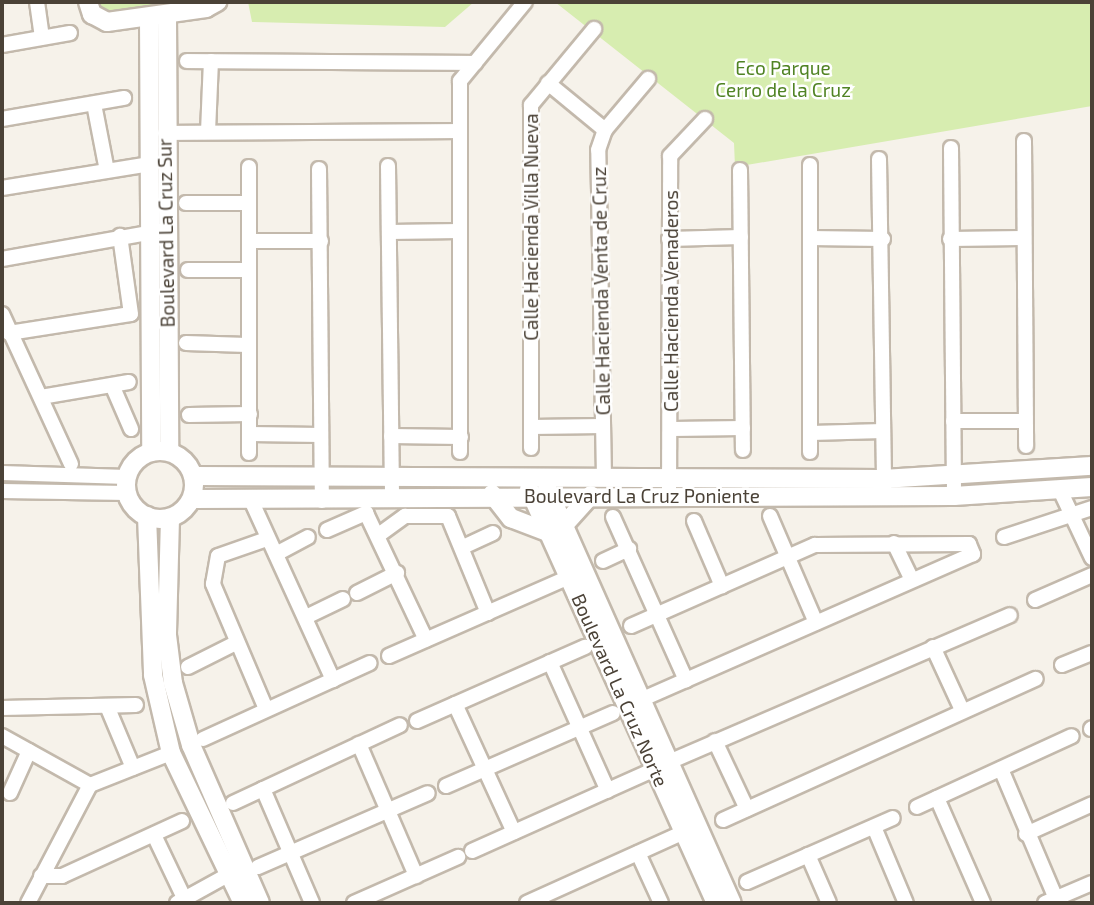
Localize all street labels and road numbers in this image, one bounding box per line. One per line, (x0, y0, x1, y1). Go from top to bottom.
street label: Calle Hacienda Villa Nueva (520, 113, 542, 341)
street label: Boulevard La Cruz Sur (153, 138, 179, 328)
street label: Calle Hacienda Venta de Cruz (587, 166, 615, 416)
street label: Calle Hacienda Venaderos (660, 190, 682, 412)
street label: Boulevard La Cruz Poniente (524, 485, 760, 507)
street label: Boulevard La Cruz Norte (567, 590, 673, 790)

